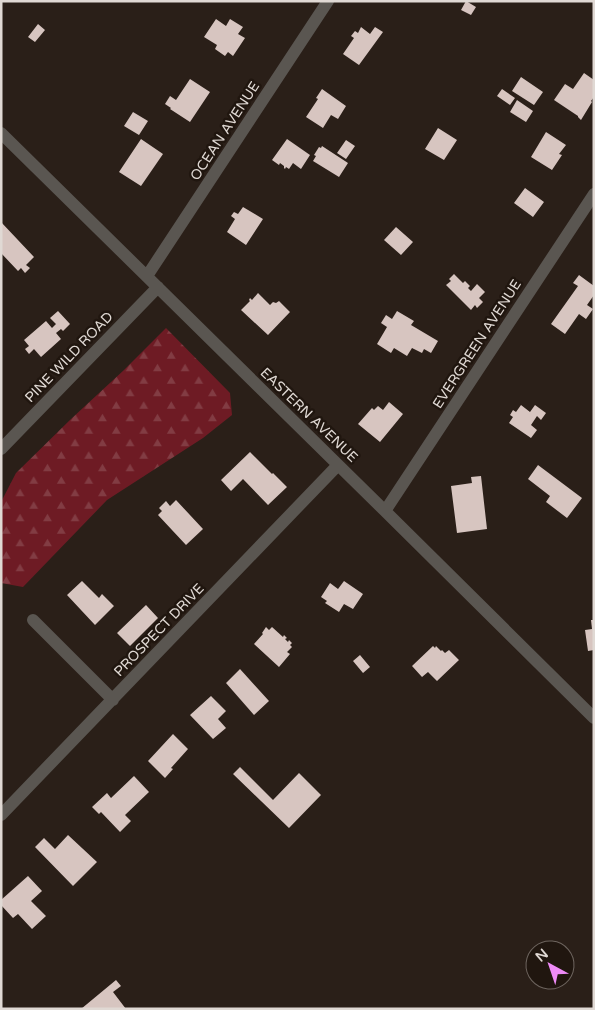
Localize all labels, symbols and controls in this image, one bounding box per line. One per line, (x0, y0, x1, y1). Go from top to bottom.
street label: OCEAN AVENUE (187, 78, 263, 184)
street label: EVERGREEN AVENUE (429, 276, 525, 412)
street label: PINE WILD ROAD (21, 308, 117, 406)
street label: EASTERN AVENUE (257, 364, 361, 466)
street label: PROSPECT DRIVE (110, 580, 208, 680)
north arrow (525, 940, 575, 990)
text: N (532, 945, 552, 966)

